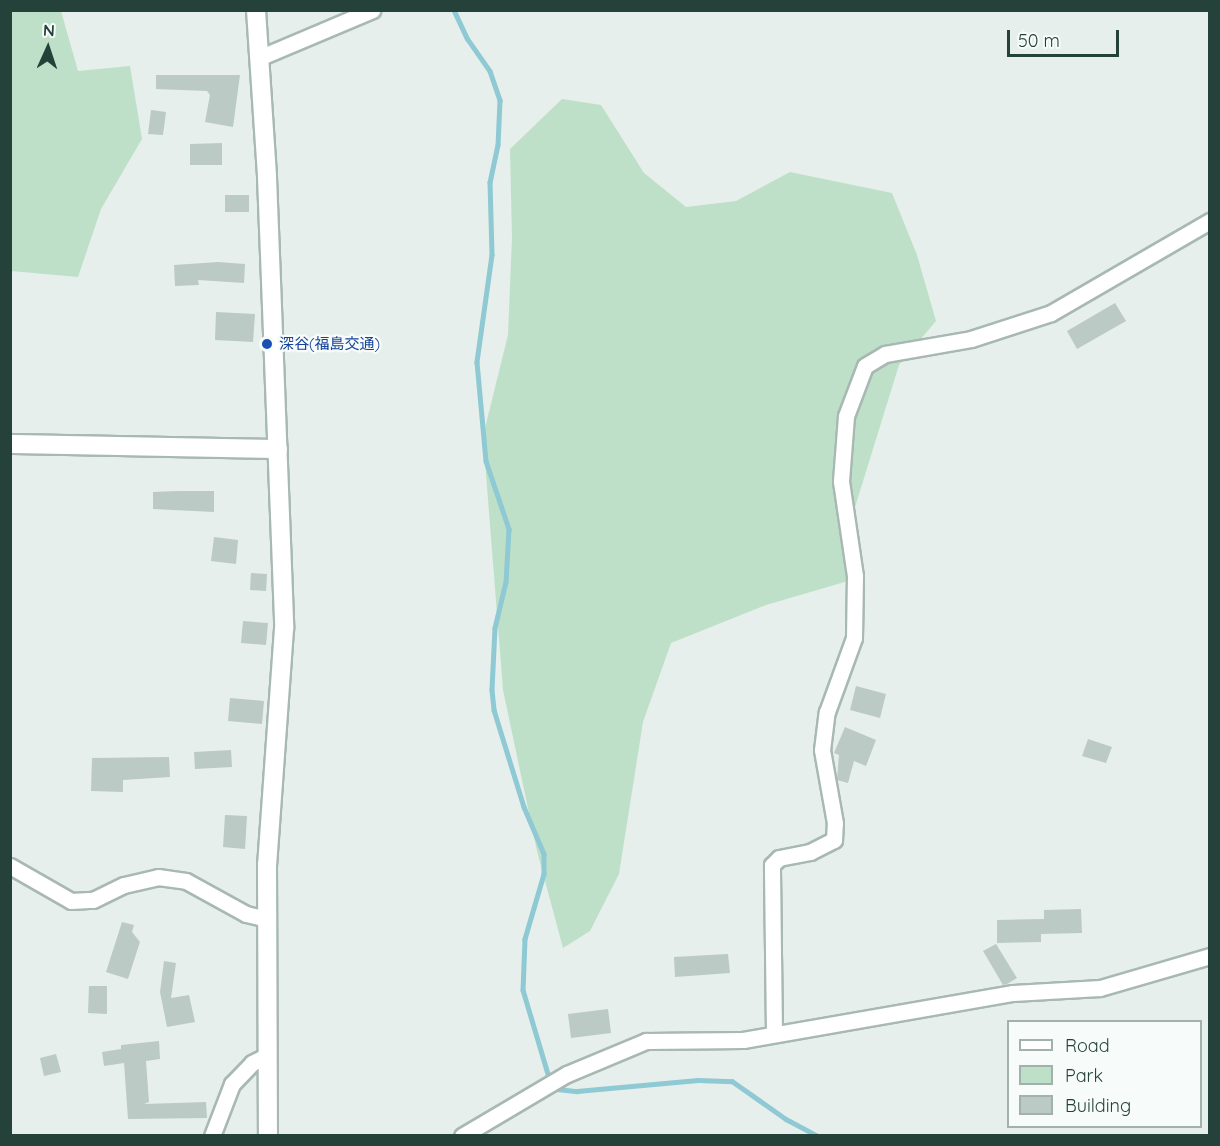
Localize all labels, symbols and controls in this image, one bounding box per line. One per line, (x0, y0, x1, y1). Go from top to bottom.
north arrow (18, 18, 78, 78)
scale bar (1010, 18, 1122, 56)
text: N (43, 20, 55, 40)
text: 50 m (1018, 29, 1060, 52)
place label: 深谷(福島交通) (279, 335, 380, 353)
marker: 深谷(福島交通) (260, 337, 274, 351)
legend (1007, 1020, 1202, 1128)
text: Road (1065, 1034, 1110, 1057)
text: Park (1065, 1064, 1103, 1087)
text: Building (1065, 1094, 1131, 1117)

